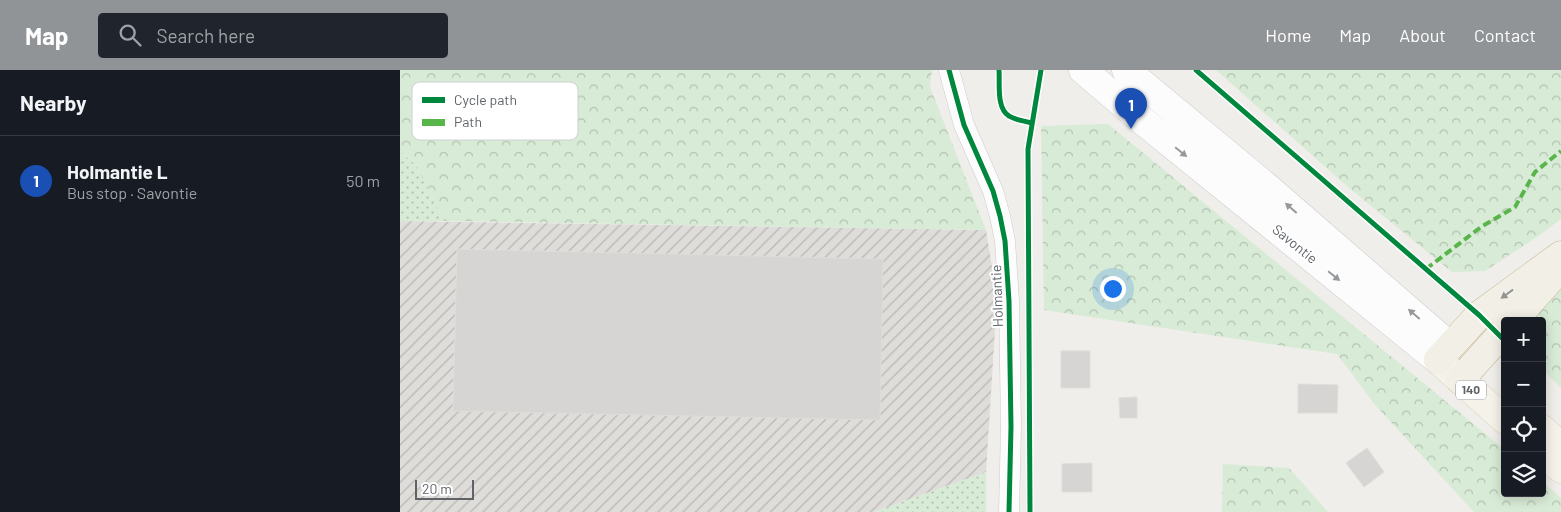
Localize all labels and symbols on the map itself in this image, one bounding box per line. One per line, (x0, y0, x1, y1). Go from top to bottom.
legend (412, 82, 578, 140)
pin: 1 (1115, 88, 1147, 129)
text: Cycle path (454, 91, 517, 108)
text: Path (454, 113, 482, 130)
one-way arrow (1174, 146, 1187, 157)
one-way arrow (1285, 203, 1297, 214)
street label: Savontie (1269, 220, 1321, 267)
street label: Holmantie (987, 265, 1006, 328)
one-way arrow (1327, 271, 1340, 282)
your location (1100, 276, 1126, 302)
one-way arrow (1500, 289, 1514, 299)
one-way arrow (1407, 309, 1420, 320)
road number: 140 (1456, 380, 1486, 400)
scale bar (415, 477, 474, 500)

